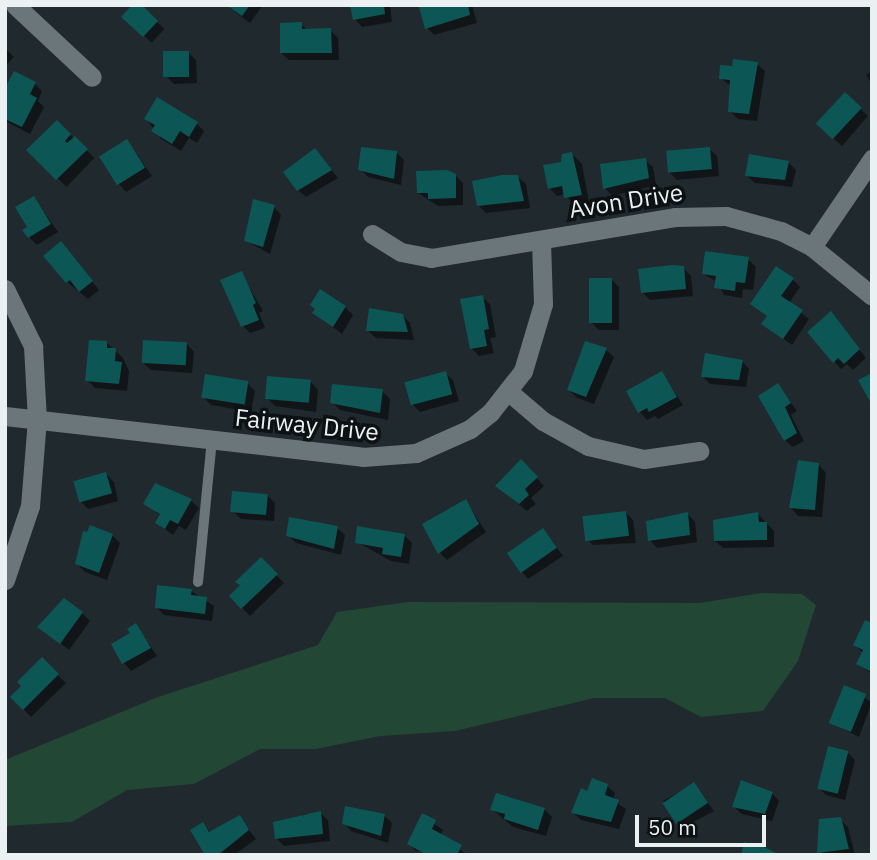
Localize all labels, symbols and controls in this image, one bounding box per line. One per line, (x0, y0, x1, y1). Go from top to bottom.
street label: Avon Drive (567, 178, 685, 224)
street label: Fairway Drive (234, 403, 380, 447)
scale bar (639, 800, 770, 844)
text: 50 m (648, 813, 697, 841)

